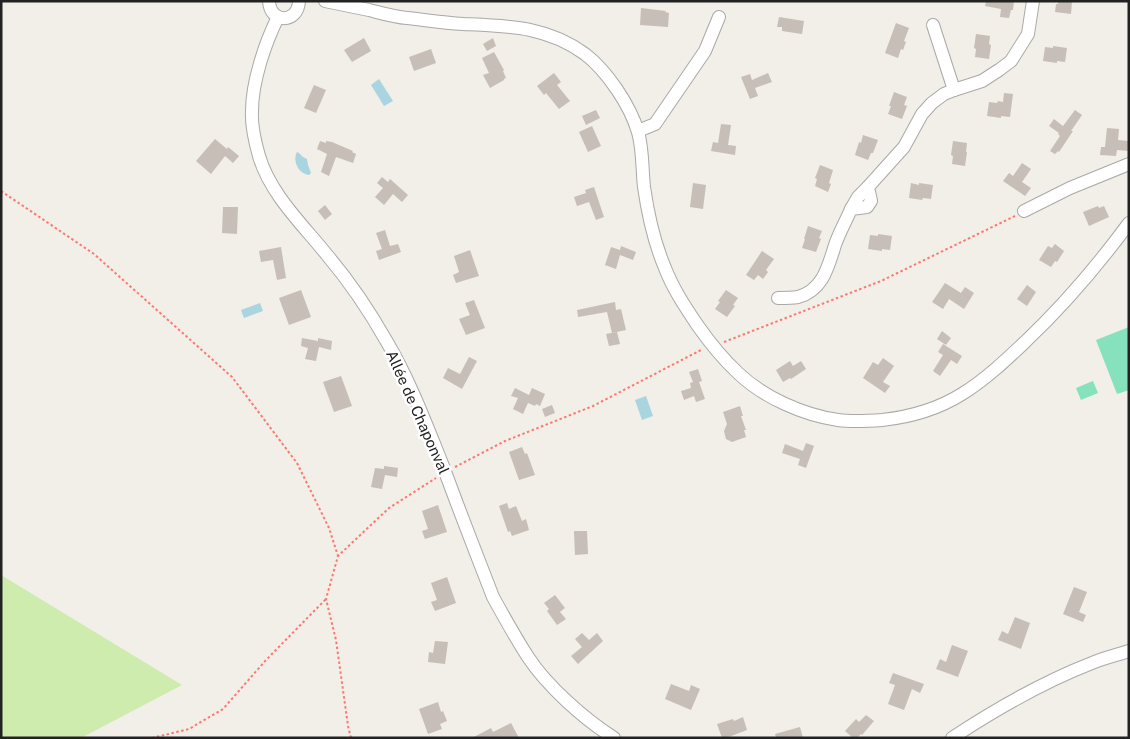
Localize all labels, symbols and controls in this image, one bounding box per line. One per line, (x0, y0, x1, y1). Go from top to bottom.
street label: Allée de Chaponval (383, 347, 453, 477)

